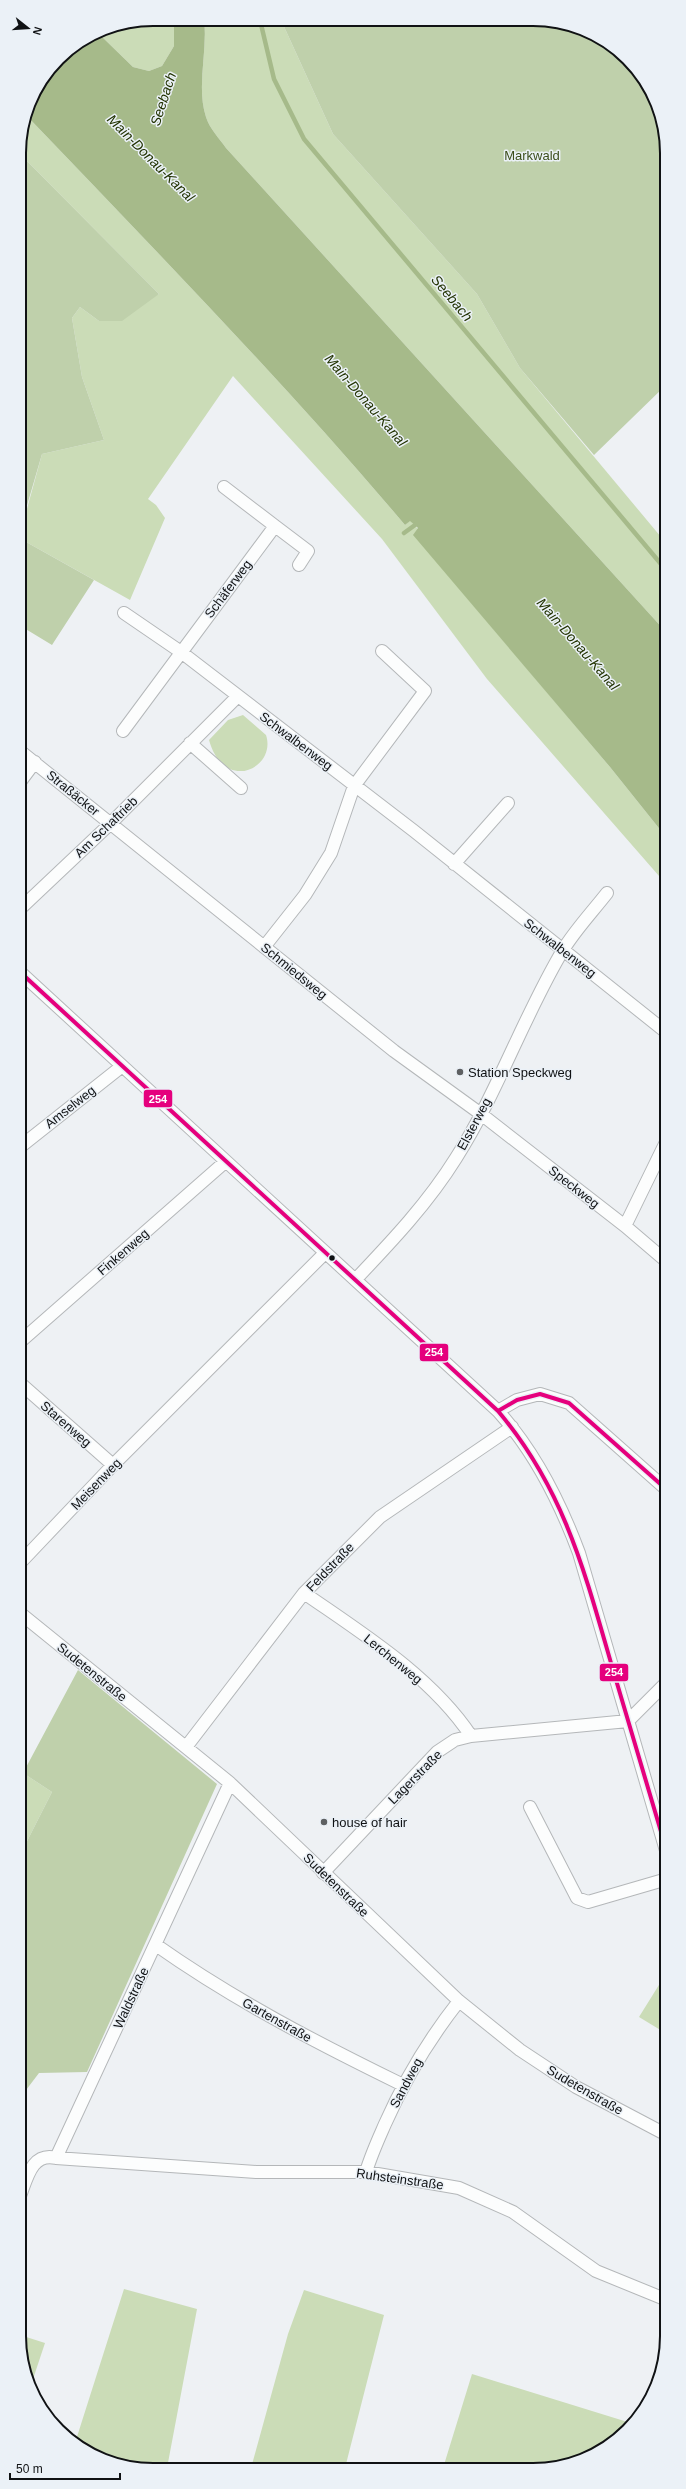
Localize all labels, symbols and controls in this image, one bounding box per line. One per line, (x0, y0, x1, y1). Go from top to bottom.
north arrow (8, 8, 48, 48)
text: N (31, 25, 44, 37)
water label: Seebach (147, 70, 179, 128)
water label: Main-Donau-Kanal (104, 111, 199, 206)
park label: Markwald (504, 148, 560, 163)
water label: Seebach (428, 272, 476, 324)
water label: Main-Donau-Kanal (322, 351, 411, 450)
street label: Schäferweg (201, 557, 255, 621)
water label: Main-Donau-Kanal (534, 595, 623, 694)
street label: Schwalbenweg (257, 709, 335, 773)
street label: Straßäcker (44, 767, 103, 819)
street label: Am Schaftrieb (71, 793, 141, 861)
street label: Schwalbenweg (521, 915, 599, 981)
street label: Schmiedsweg (258, 940, 330, 1002)
place label: Station Speckweg (468, 1065, 572, 1080)
marker: Station Speckweg (455, 1067, 465, 1077)
street label: Amselweg (42, 1083, 98, 1131)
line badge: 254 (143, 1089, 173, 1108)
text: 254 (149, 1093, 168, 1105)
street label: Elsterweg (454, 1095, 494, 1153)
street label: Speckweg (546, 1163, 602, 1211)
street label: Finkenweg (94, 1226, 152, 1278)
unlabelled marker (327, 1253, 337, 1263)
line badge: 254 (419, 1343, 449, 1362)
text: 254 (425, 1346, 444, 1358)
street label: Starenweg (38, 1398, 94, 1450)
street label: Meisenweg (68, 1455, 124, 1513)
street label: Feldstraße (303, 1539, 357, 1595)
street label: Lerchenweg (361, 1631, 425, 1687)
street label: Sudetenstraße (54, 1639, 130, 1705)
line badge: 254 (599, 1663, 629, 1682)
text: 254 (605, 1666, 624, 1678)
street label: Lagerstraße (385, 1747, 445, 1807)
place label: house of hair (332, 1815, 408, 1830)
marker: house of hair (319, 1817, 329, 1827)
street label: Sudetenstraße (300, 1850, 372, 1920)
street label: Waldstraße (110, 1965, 152, 2031)
street label: Gartenstraße (240, 1995, 314, 2045)
street label: Sandweg (387, 2056, 425, 2110)
street label: Sudetenstraße (544, 2062, 626, 2118)
street label: Ruhsteinstraße (355, 2165, 445, 2193)
scale bar (10, 2455, 120, 2481)
text: 50 m (16, 2462, 43, 2476)

